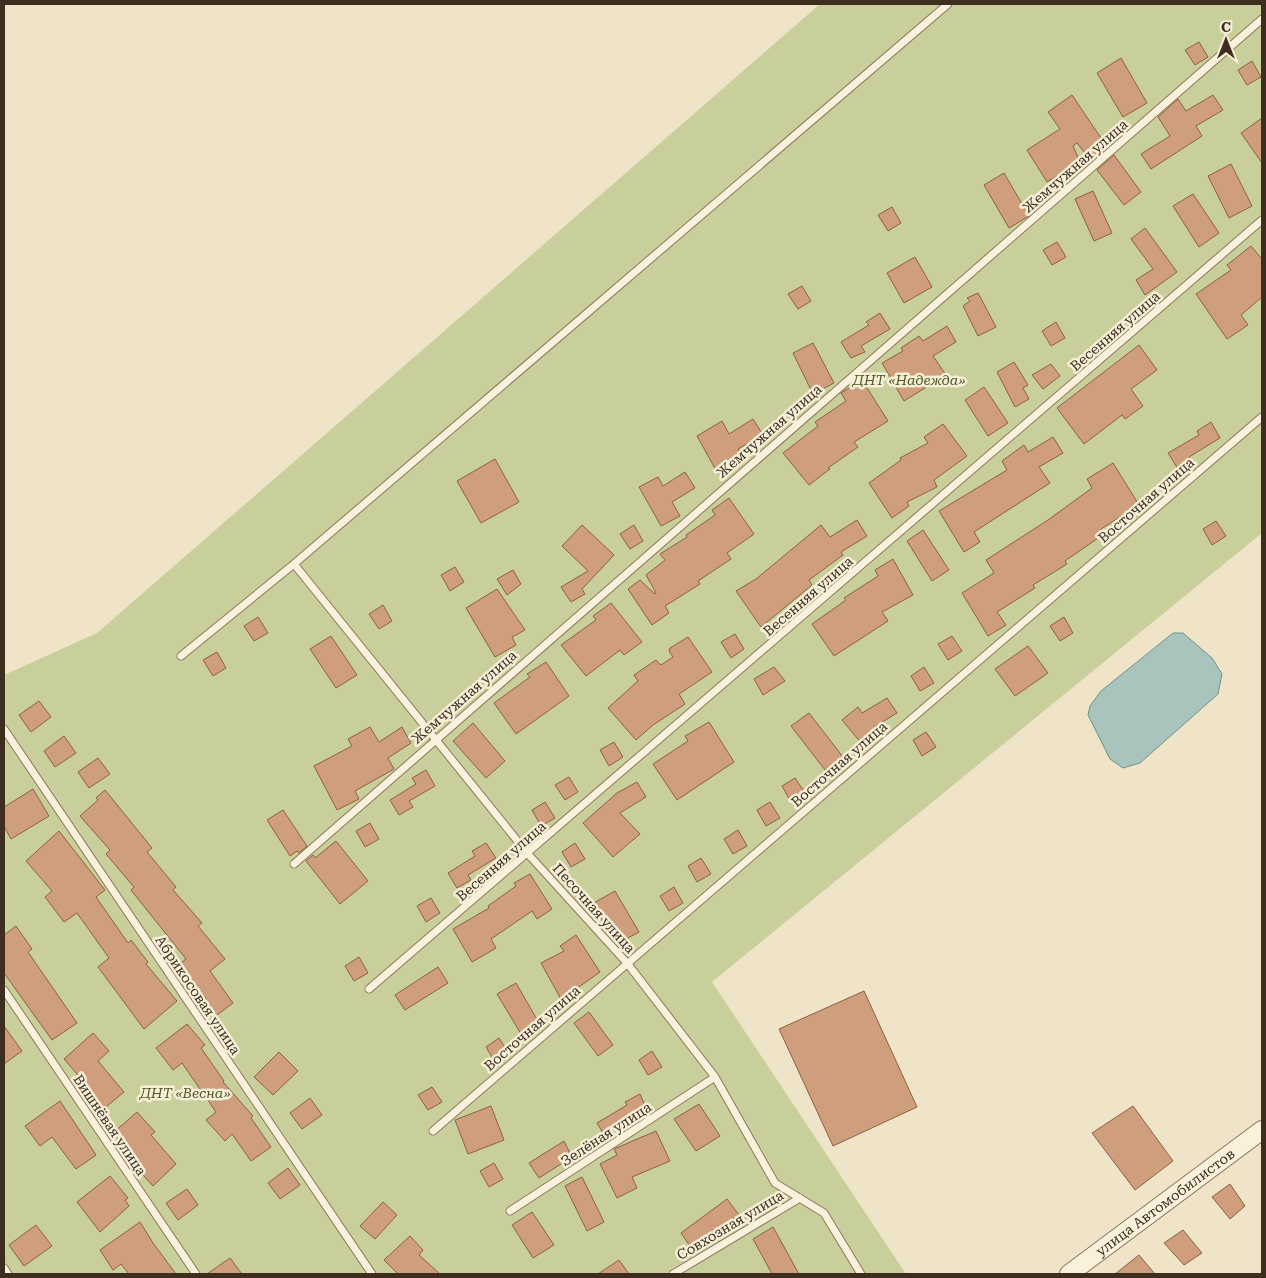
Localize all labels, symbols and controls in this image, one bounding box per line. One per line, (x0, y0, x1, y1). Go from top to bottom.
north arrow (1201, 15, 1251, 65)
text: С (1221, 19, 1231, 35)
street label: Жемчужная улица (1019, 116, 1131, 216)
street label: Весенняя улица (1067, 288, 1163, 374)
park label: ДНТ «Надежда» (852, 372, 965, 388)
street label: Жемчужная улица (713, 381, 825, 481)
street label: Восточная улица (1095, 454, 1197, 546)
street label: Весенняя улица (760, 553, 856, 639)
street label: Жемчужная улица (408, 647, 520, 747)
street label: Восточная улица (788, 718, 890, 810)
street label: Весенняя улица (453, 818, 549, 904)
street label: Песочная улица (550, 860, 639, 956)
street label: Абрикосовая улица (152, 933, 244, 1058)
street label: Восточная улица (481, 982, 583, 1074)
street label: Вишнёвая улица (70, 1072, 150, 1179)
park label: ДНТ «Весна» (139, 1085, 230, 1101)
street label: Зелёная улица (558, 1099, 655, 1169)
street label: улица Автомобилистов (1093, 1145, 1238, 1259)
street label: Совхозная улица (674, 1187, 787, 1263)

